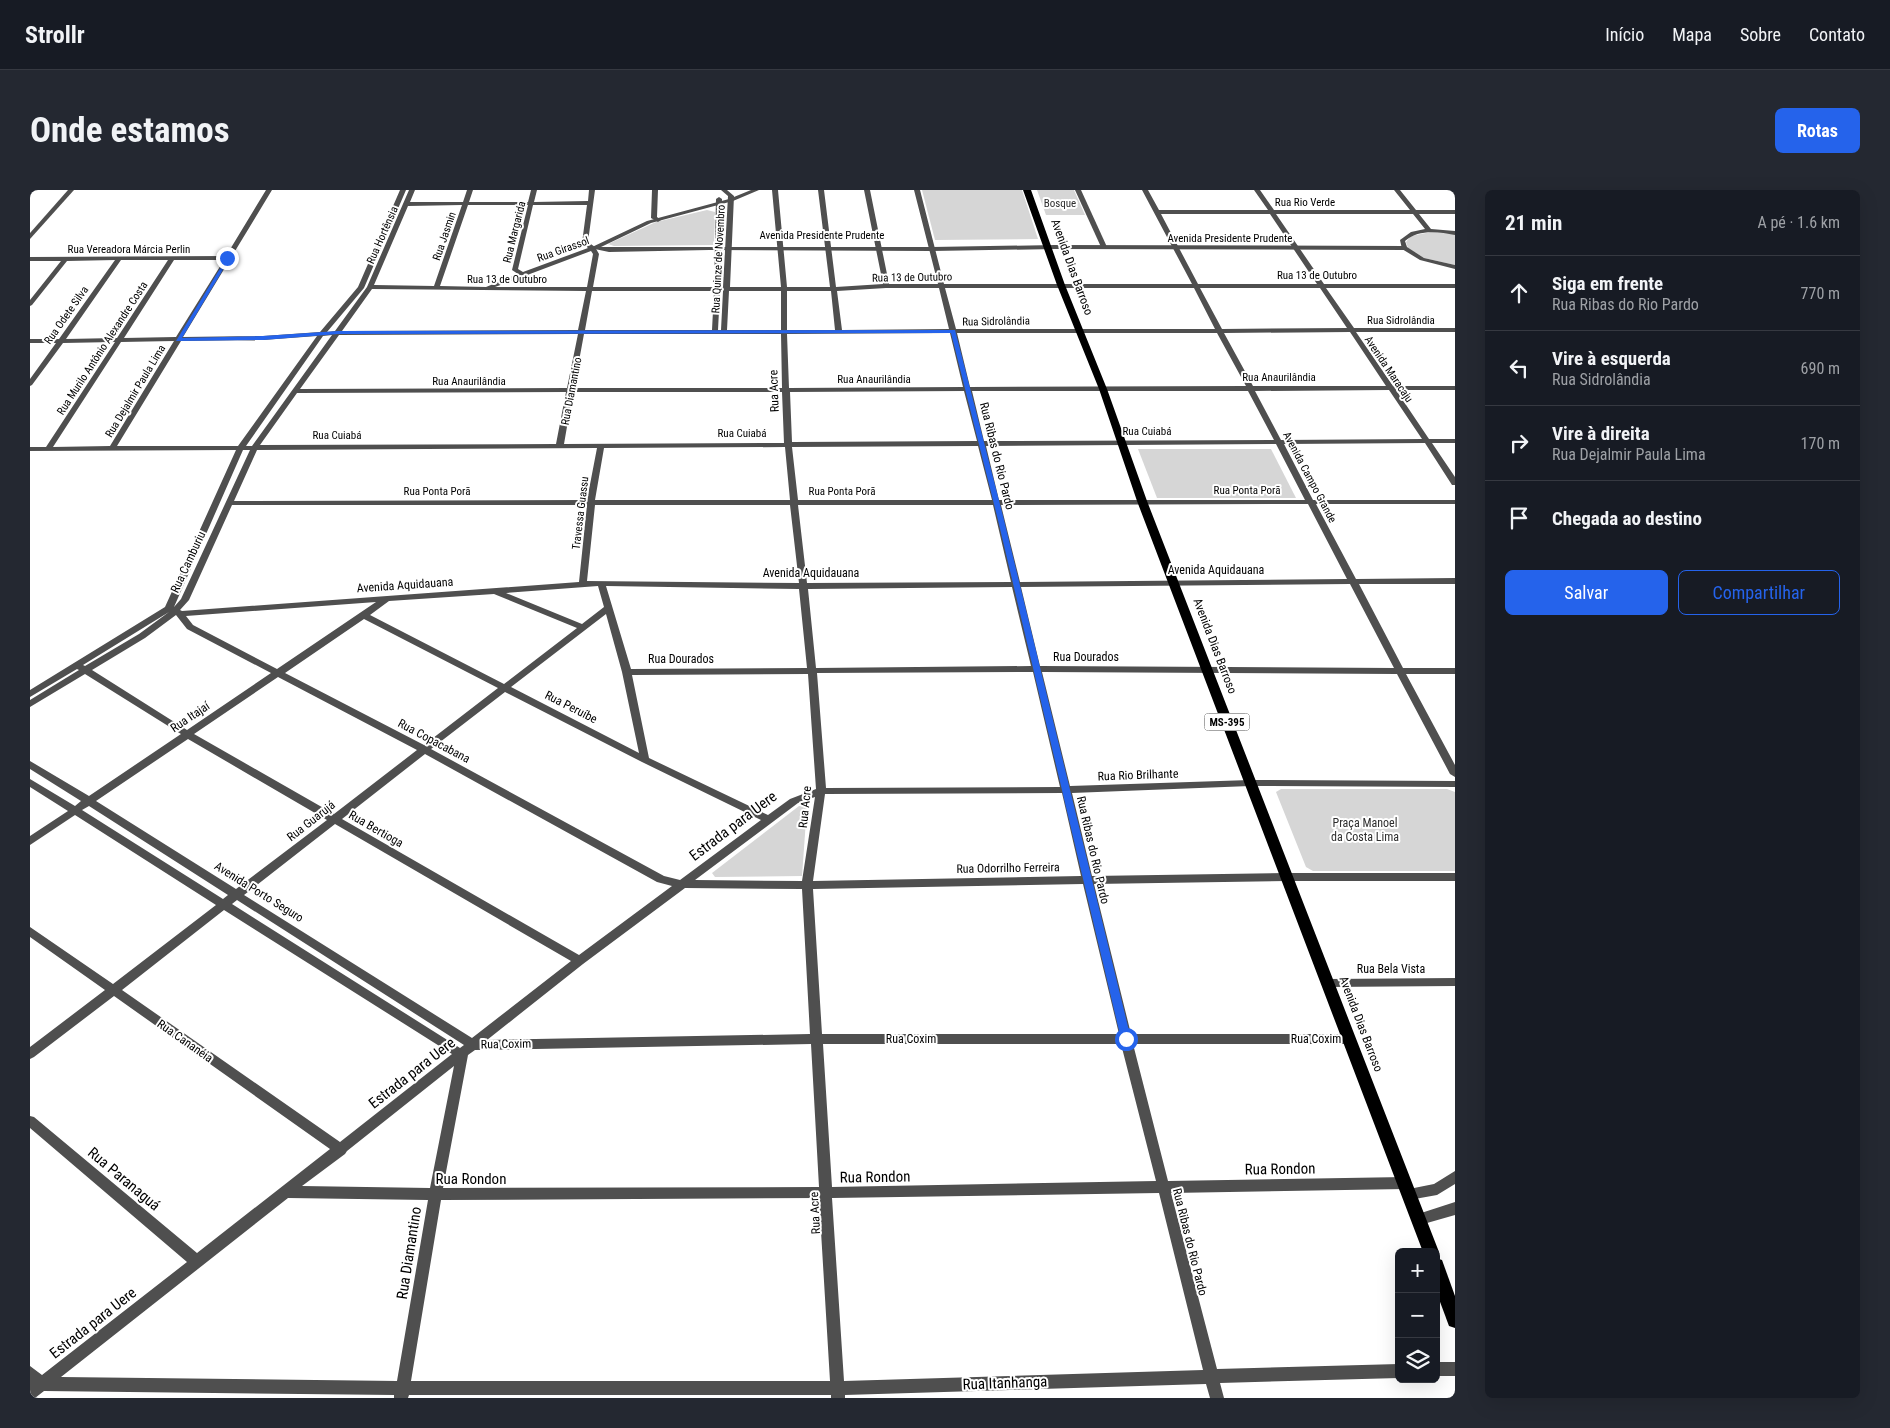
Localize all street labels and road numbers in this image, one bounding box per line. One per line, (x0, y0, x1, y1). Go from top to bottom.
street label: Rua Rio Verde (1275, 196, 1335, 209)
street label: Rua Margarida (501, 200, 528, 264)
street label: Rua Hortênsia (364, 204, 401, 266)
street label: Rua Quinze de Novembro (709, 204, 728, 314)
street label: Rua Jasmin (430, 210, 459, 262)
street label: Avenida Dias Barroso (1048, 217, 1096, 317)
street label: Avenida Presidente Prudente (759, 229, 885, 242)
street label: Avenida Presidente Prudente (1167, 232, 1293, 245)
street label: Rua Girassol (535, 234, 591, 265)
street label: Rua Vereadora Márcia Perlin (68, 243, 190, 256)
street label: Rua 13 de Outubro (1277, 269, 1358, 282)
street label: Rua 13 de Outubro (872, 270, 953, 285)
street label: Rua 13 de Outubro (467, 273, 548, 286)
street label: Rua Murilo Antônio Alexandre Costa (54, 279, 150, 417)
street label: Rua Odete Silva (42, 284, 91, 347)
street label: Rua Sidrolândia (962, 314, 1030, 329)
street label: Rua Sidrolândia (1367, 314, 1435, 327)
street label: Avenida Maracaju (1362, 334, 1416, 405)
street label: Rua Dejalmir Paula Lima (103, 343, 168, 440)
street label: Rua Diamantino (559, 356, 585, 426)
street label: Rua Acre (766, 369, 782, 412)
street label: Rua Anaurilândia (1242, 371, 1316, 384)
street label: Rua Anaurilândia (837, 373, 911, 386)
street label: Rua Anaurilândia (432, 375, 506, 388)
street label: Rua Ribas do Rio Pardo (977, 401, 1017, 511)
street label: Rua Cuiabá (1123, 425, 1172, 438)
street label: Rua Cuiabá (718, 427, 767, 440)
street label: Rua Cuiabá (313, 429, 362, 442)
street label: Avenida Campo Grande (1280, 430, 1339, 525)
street label: Travessa Guassu (570, 476, 591, 550)
street label: Rua Ponta Porã (1214, 484, 1280, 497)
street label: Rua Ponta Porã (404, 485, 470, 498)
street label: Rua Ponta Porã (809, 485, 875, 498)
street label: Rua Camburiu (168, 529, 208, 595)
street label: Avenida Aquidauana (1168, 563, 1265, 577)
street label: Avenida Aquidauana (763, 566, 860, 580)
street label: Avenida Aquidauana (356, 575, 454, 595)
street label: Avenida Dias Barroso (1190, 596, 1240, 696)
street label: Rua Dourados (1053, 650, 1119, 664)
street label: Rua Dourados (648, 652, 714, 666)
street label: Rua Peruíbe (543, 688, 600, 726)
street label: Rua Itajaí (168, 698, 213, 735)
road number: MS-395 (1204, 714, 1250, 730)
street label: Rua Copacabana (396, 716, 473, 766)
street label: Rua Rio Brilhante (1097, 767, 1179, 783)
street label: Rua Acre (796, 785, 814, 829)
street label: Estrada para Uere (686, 787, 780, 865)
street label: Rua Ribas do Rio Pardo (1074, 795, 1112, 905)
street label: Rua Guarujá (284, 798, 338, 844)
street label: Rua Bertioga (346, 808, 406, 850)
street label: Avenida Porto Seguro (212, 859, 306, 925)
street label: Rua Odorrilho Ferreira (956, 860, 1060, 876)
street label: Rua Bela Vista (1357, 962, 1425, 976)
street label: Avenida Dias Barroso (1336, 974, 1386, 1074)
street label: Rua Cananéia (154, 1017, 216, 1065)
street label: Rua Coxim (886, 1032, 936, 1046)
street label: Rua Coxim (1291, 1032, 1341, 1046)
street label: Estrada para Uere (365, 1034, 459, 1112)
street label: Rua Coxim (481, 1037, 531, 1051)
street label: Rua Paranaguá (84, 1143, 164, 1215)
street label: Rua Rondon (1244, 1159, 1316, 1179)
street label: Rua Rondon (839, 1167, 911, 1187)
street label: Rua Rondon (436, 1170, 506, 1188)
street label: Rua Ribas do Rio Pardo (1170, 1187, 1210, 1297)
street label: Rua Acre (807, 1191, 823, 1234)
street label: Rua Diamantino (393, 1205, 425, 1301)
street label: Estrada para Uere (46, 1284, 140, 1362)
street label: Rua Itanhanga (962, 1373, 1048, 1393)

